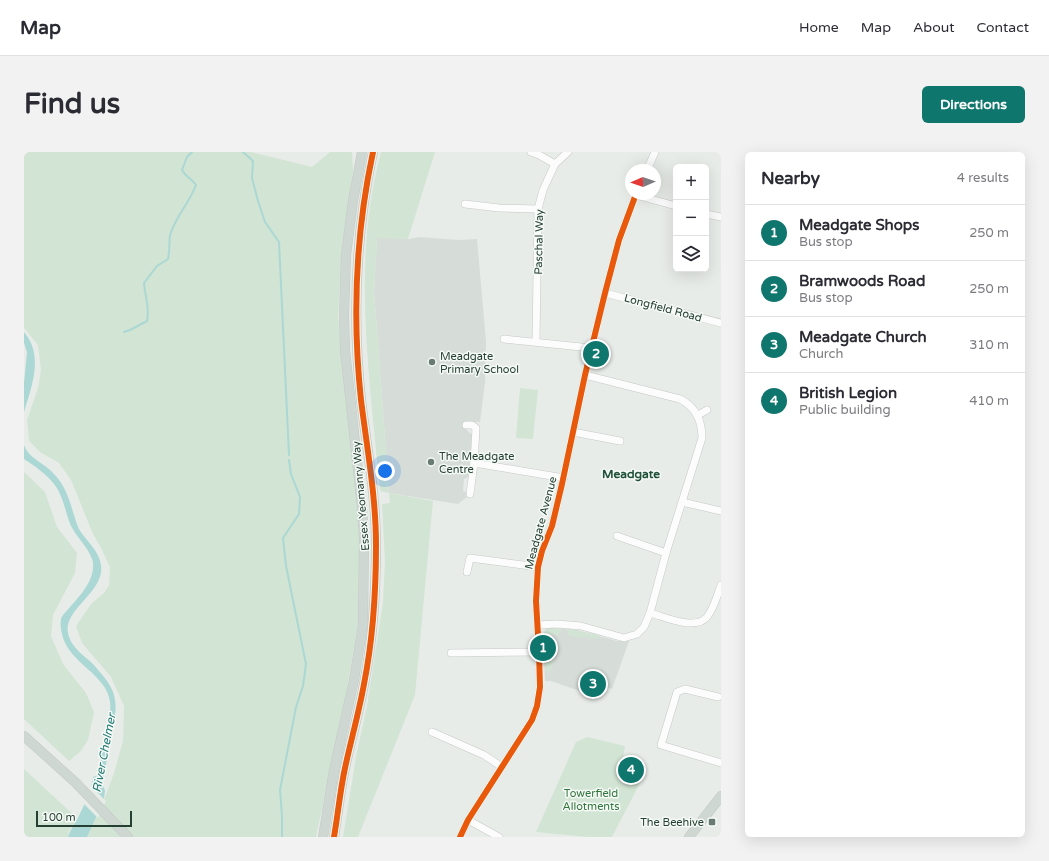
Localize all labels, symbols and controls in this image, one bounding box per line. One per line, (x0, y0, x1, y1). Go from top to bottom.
text: Map (20, 17, 61, 39)
text: Home (799, 19, 839, 36)
text: Map (861, 19, 891, 36)
text: About (913, 19, 955, 36)
text: Contact (977, 19, 1029, 36)
button: Directions (922, 86, 1025, 123)
text: Find us (24, 87, 120, 121)
north arrow (625, 164, 661, 200)
map controls (673, 164, 709, 272)
button: + (673, 164, 709, 200)
text: Nearby (761, 168, 820, 189)
text: 4 results (957, 170, 1009, 186)
button: − (673, 200, 709, 236)
street label: Paschal Way (532, 209, 546, 275)
text: Meadgate Shops (799, 216, 919, 234)
text: 1 (770, 225, 778, 241)
text: 250 m (969, 225, 1009, 241)
text: Bus stop (799, 234, 853, 250)
button: layers (673, 236, 709, 272)
text: Bramwoods Road (799, 272, 925, 290)
text: 2 (770, 281, 778, 297)
text: 250 m (969, 281, 1009, 297)
text: Bus stop (799, 290, 853, 306)
street label: Longfield Road (623, 291, 703, 325)
text: Meadgate Church (799, 328, 927, 346)
text: 3 (770, 337, 778, 353)
text: 310 m (969, 337, 1009, 353)
pin: 2 (583, 339, 609, 369)
text: Church (799, 346, 843, 362)
place label: Meadgate Primary School (440, 350, 519, 376)
marker: Meadgate Primary School (427, 357, 437, 367)
text: British Legion (799, 384, 897, 402)
text: 4 (770, 393, 778, 409)
text: 410 m (969, 393, 1009, 409)
text: Public building (799, 402, 891, 418)
street label: Essex Yeomanry Way (350, 440, 372, 551)
place label: The Meadgate Centre (439, 450, 515, 476)
marker: The Meadgate Centre (426, 457, 436, 467)
your location (375, 461, 395, 481)
district label: Meadgate (602, 467, 660, 482)
street label: Meadgate Avenue (522, 475, 560, 571)
pin: 1 (530, 633, 556, 663)
pin: 3 (580, 669, 606, 699)
water label: River Chelmer (89, 711, 119, 794)
pin: 4 (618, 755, 644, 785)
park label: Towerfield Allotments (563, 787, 619, 813)
scale bar (36, 809, 132, 828)
text: 100 m (42, 811, 76, 824)
place label: The Beehive (640, 816, 704, 829)
marker: The Beehive (707, 817, 717, 827)

